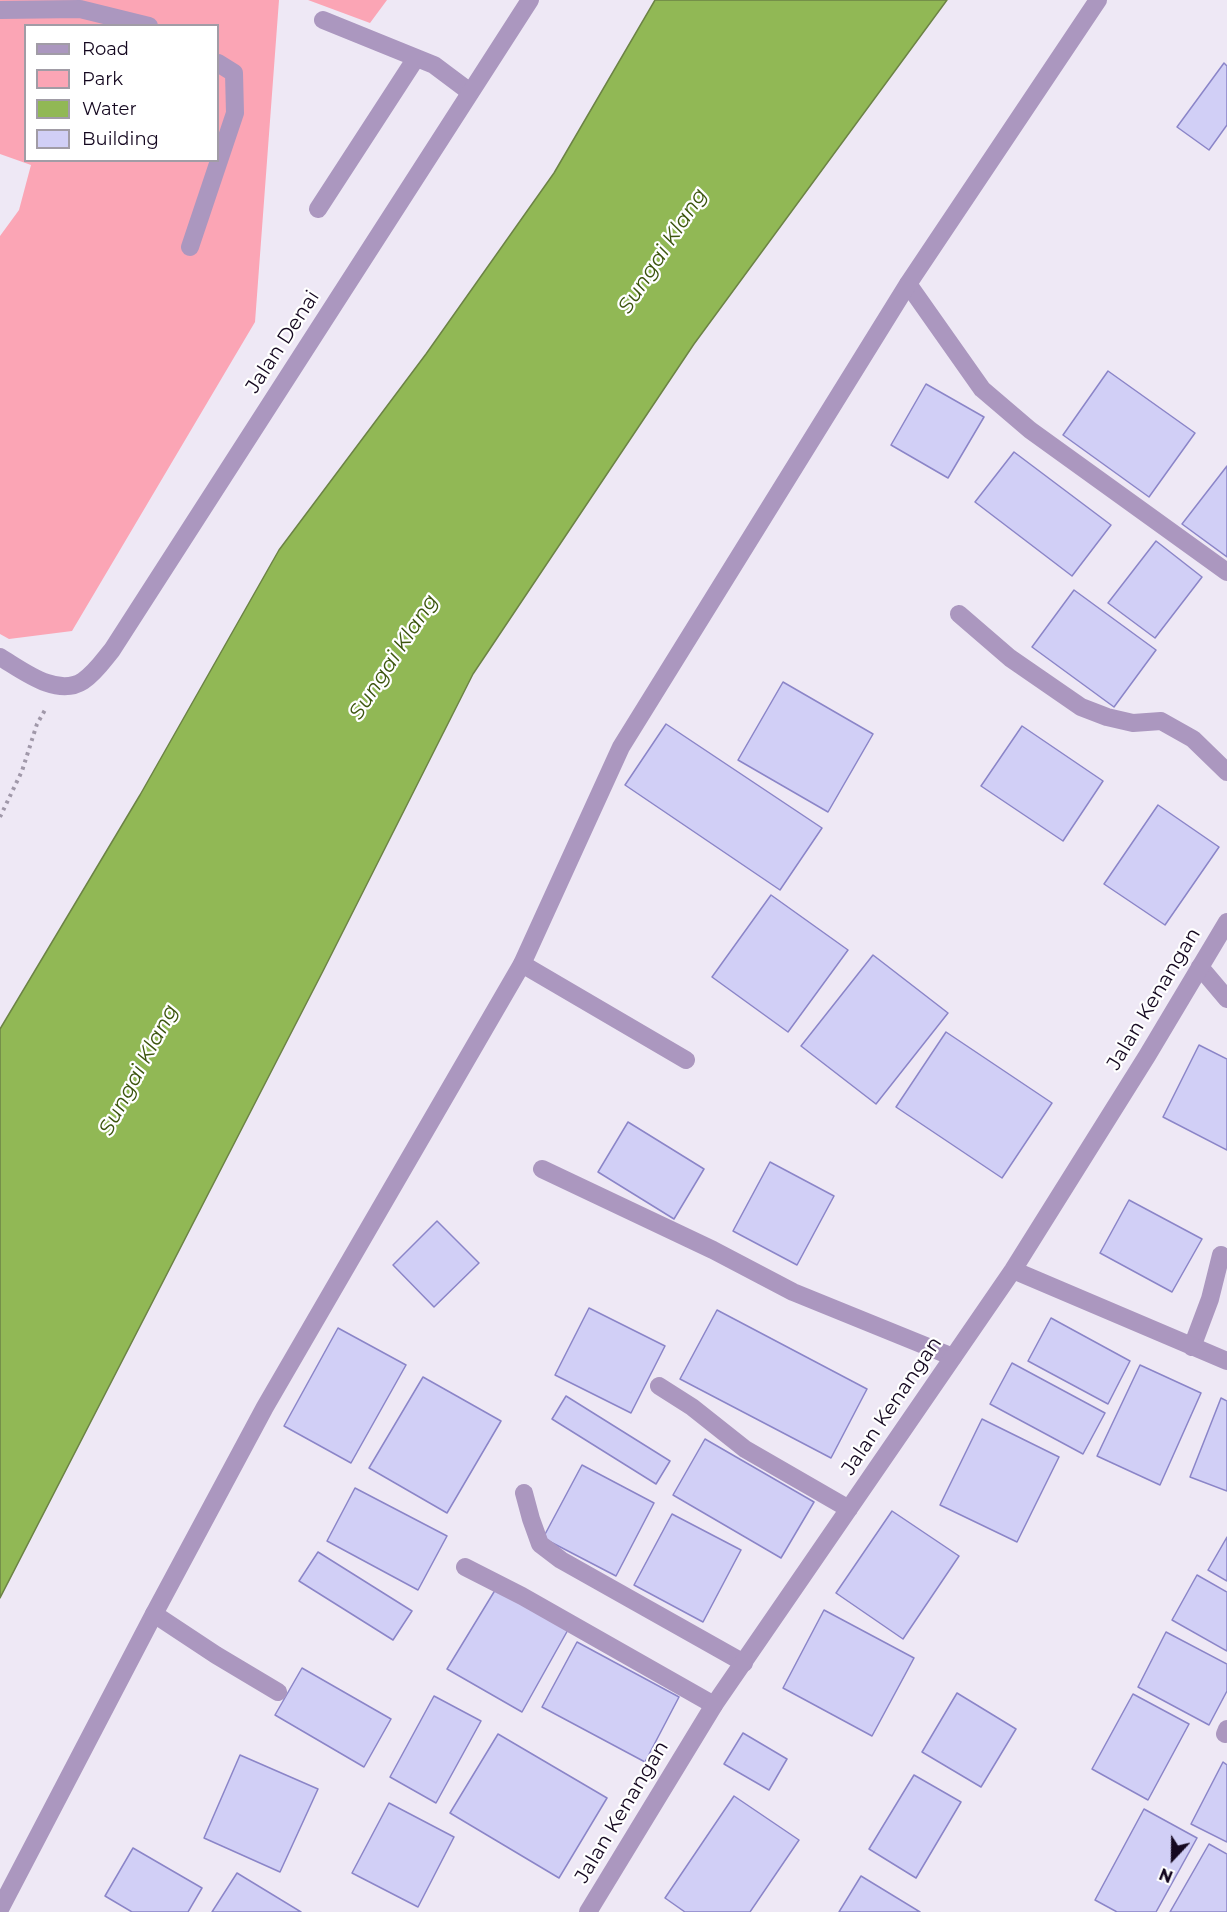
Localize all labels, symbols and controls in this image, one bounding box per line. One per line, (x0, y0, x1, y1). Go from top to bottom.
legend (24, 24, 219, 162)
text: Road (82, 38, 129, 60)
text: Park (82, 68, 123, 90)
text: Water (82, 98, 137, 120)
text: Building (82, 128, 159, 150)
water label: Sungai Klang (613, 184, 713, 318)
street label: Jalan Denai (241, 286, 325, 398)
water label: Sungai Klang (344, 590, 444, 724)
street label: Jalan Kenangan (1102, 924, 1206, 1074)
water label: Sungai Klang (94, 1000, 184, 1140)
street label: Jalan Kenangan (837, 1332, 947, 1480)
street label: Jalan Kenangan (570, 1737, 674, 1887)
north arrow (1143, 1828, 1203, 1888)
text: N (1157, 1864, 1176, 1886)

